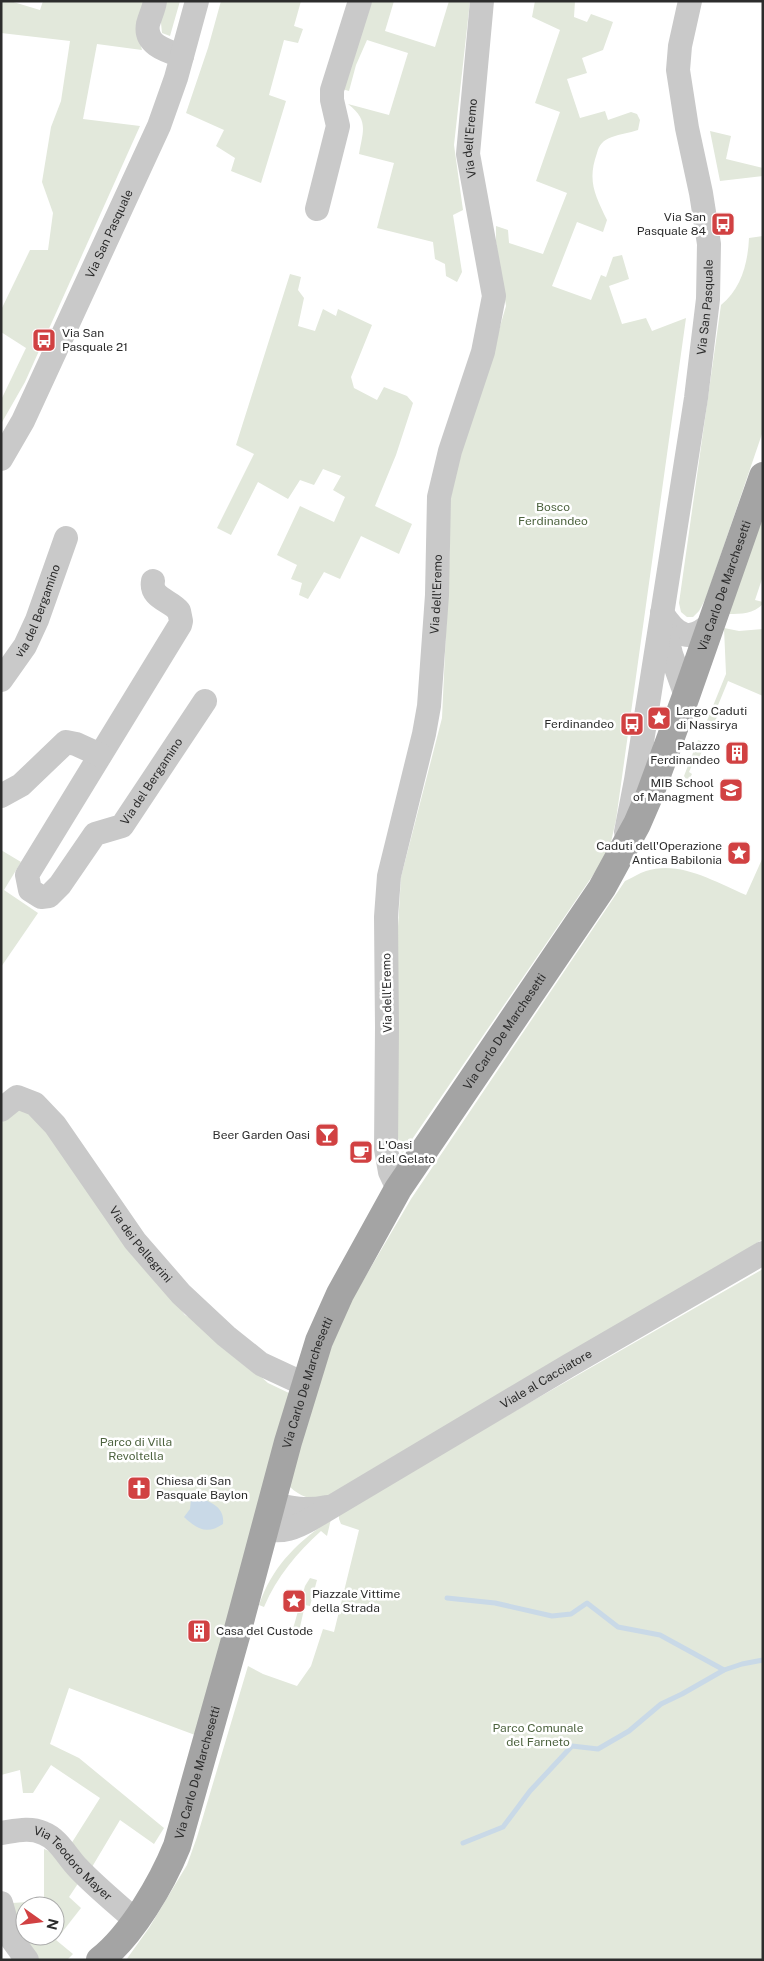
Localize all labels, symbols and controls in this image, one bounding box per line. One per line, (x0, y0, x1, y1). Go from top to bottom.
street label: Via dell'Eremo (461, 98, 480, 179)
street label: Via San Pasquale (83, 187, 136, 280)
place label: Via San Pasquale 84 (637, 210, 706, 238)
bus stop icon: Via San Pasquale 84 (710, 211, 736, 237)
street label: Via San Pasquale (694, 259, 716, 356)
place label: Via San Pasquale 21 (62, 326, 128, 354)
bus stop icon: Via San Pasquale 21 (31, 327, 57, 353)
park label: Bosco Ferdinandeo (518, 500, 588, 528)
street label: Via Carlo De Marchesetti (695, 519, 754, 653)
street label: Via dell'Eremo (427, 554, 445, 635)
street label: via del Bergamino (12, 562, 63, 660)
place label: Largo Caduti di Nassirya (676, 704, 747, 732)
place icon: Largo Caduti di Nassirya (646, 705, 672, 731)
bus stop icon: Ferdinandeo (619, 711, 645, 737)
place label: Ferdinandeo (544, 717, 614, 731)
street label: Via del Bergamino (118, 735, 186, 828)
place label: Palazzo Ferdinandeo (650, 739, 720, 767)
building icon: Palazzo Ferdinandeo (724, 740, 750, 766)
place label: MIB School of Managment (633, 776, 714, 804)
school or university icon: MIB School of Managment (718, 777, 744, 803)
place label: Caduti dell'Operazione Antica Babilonia (596, 839, 722, 867)
place icon: Caduti dell'Operazione Antica Babilonia (726, 840, 752, 866)
street label: Via dell'Eremo (379, 953, 395, 1033)
street label: Via Carlo De Marchesetti (460, 971, 549, 1092)
bar icon: Beer Garden Oasi (314, 1122, 340, 1148)
place label: Beer Garden Oasi (213, 1128, 310, 1142)
place label: L'Oasi del Gelato (378, 1138, 436, 1166)
cafe icon: L'Oasi del Gelato (348, 1139, 374, 1165)
street label: Via dei Pellegrini (106, 1204, 175, 1286)
street label: Via Carlo De Marchesetti (280, 1315, 336, 1450)
street label: Viale al Cacciatore (498, 1347, 595, 1412)
park label: Parco di Villa Revoltella (100, 1435, 172, 1463)
place label: Chiesa di San Pasquale Baylon (156, 1474, 248, 1502)
church icon: Chiesa di San Pasquale Baylon (126, 1475, 152, 1501)
place label: Piazzale Vittime della Strada (312, 1587, 400, 1615)
place icon: Piazzale Vittime della Strada (281, 1588, 307, 1614)
building icon: Casa del Custode (186, 1618, 212, 1644)
place label: Casa del Custode (216, 1624, 313, 1638)
street label: Via Carlo De Marchesetti (172, 1705, 223, 1841)
park label: Parco Comunale del Farneto (493, 1721, 584, 1749)
street label: Via Teodoro Mayer (32, 1823, 115, 1904)
north arrow (15, 1896, 65, 1946)
text: N (44, 1917, 62, 1931)

